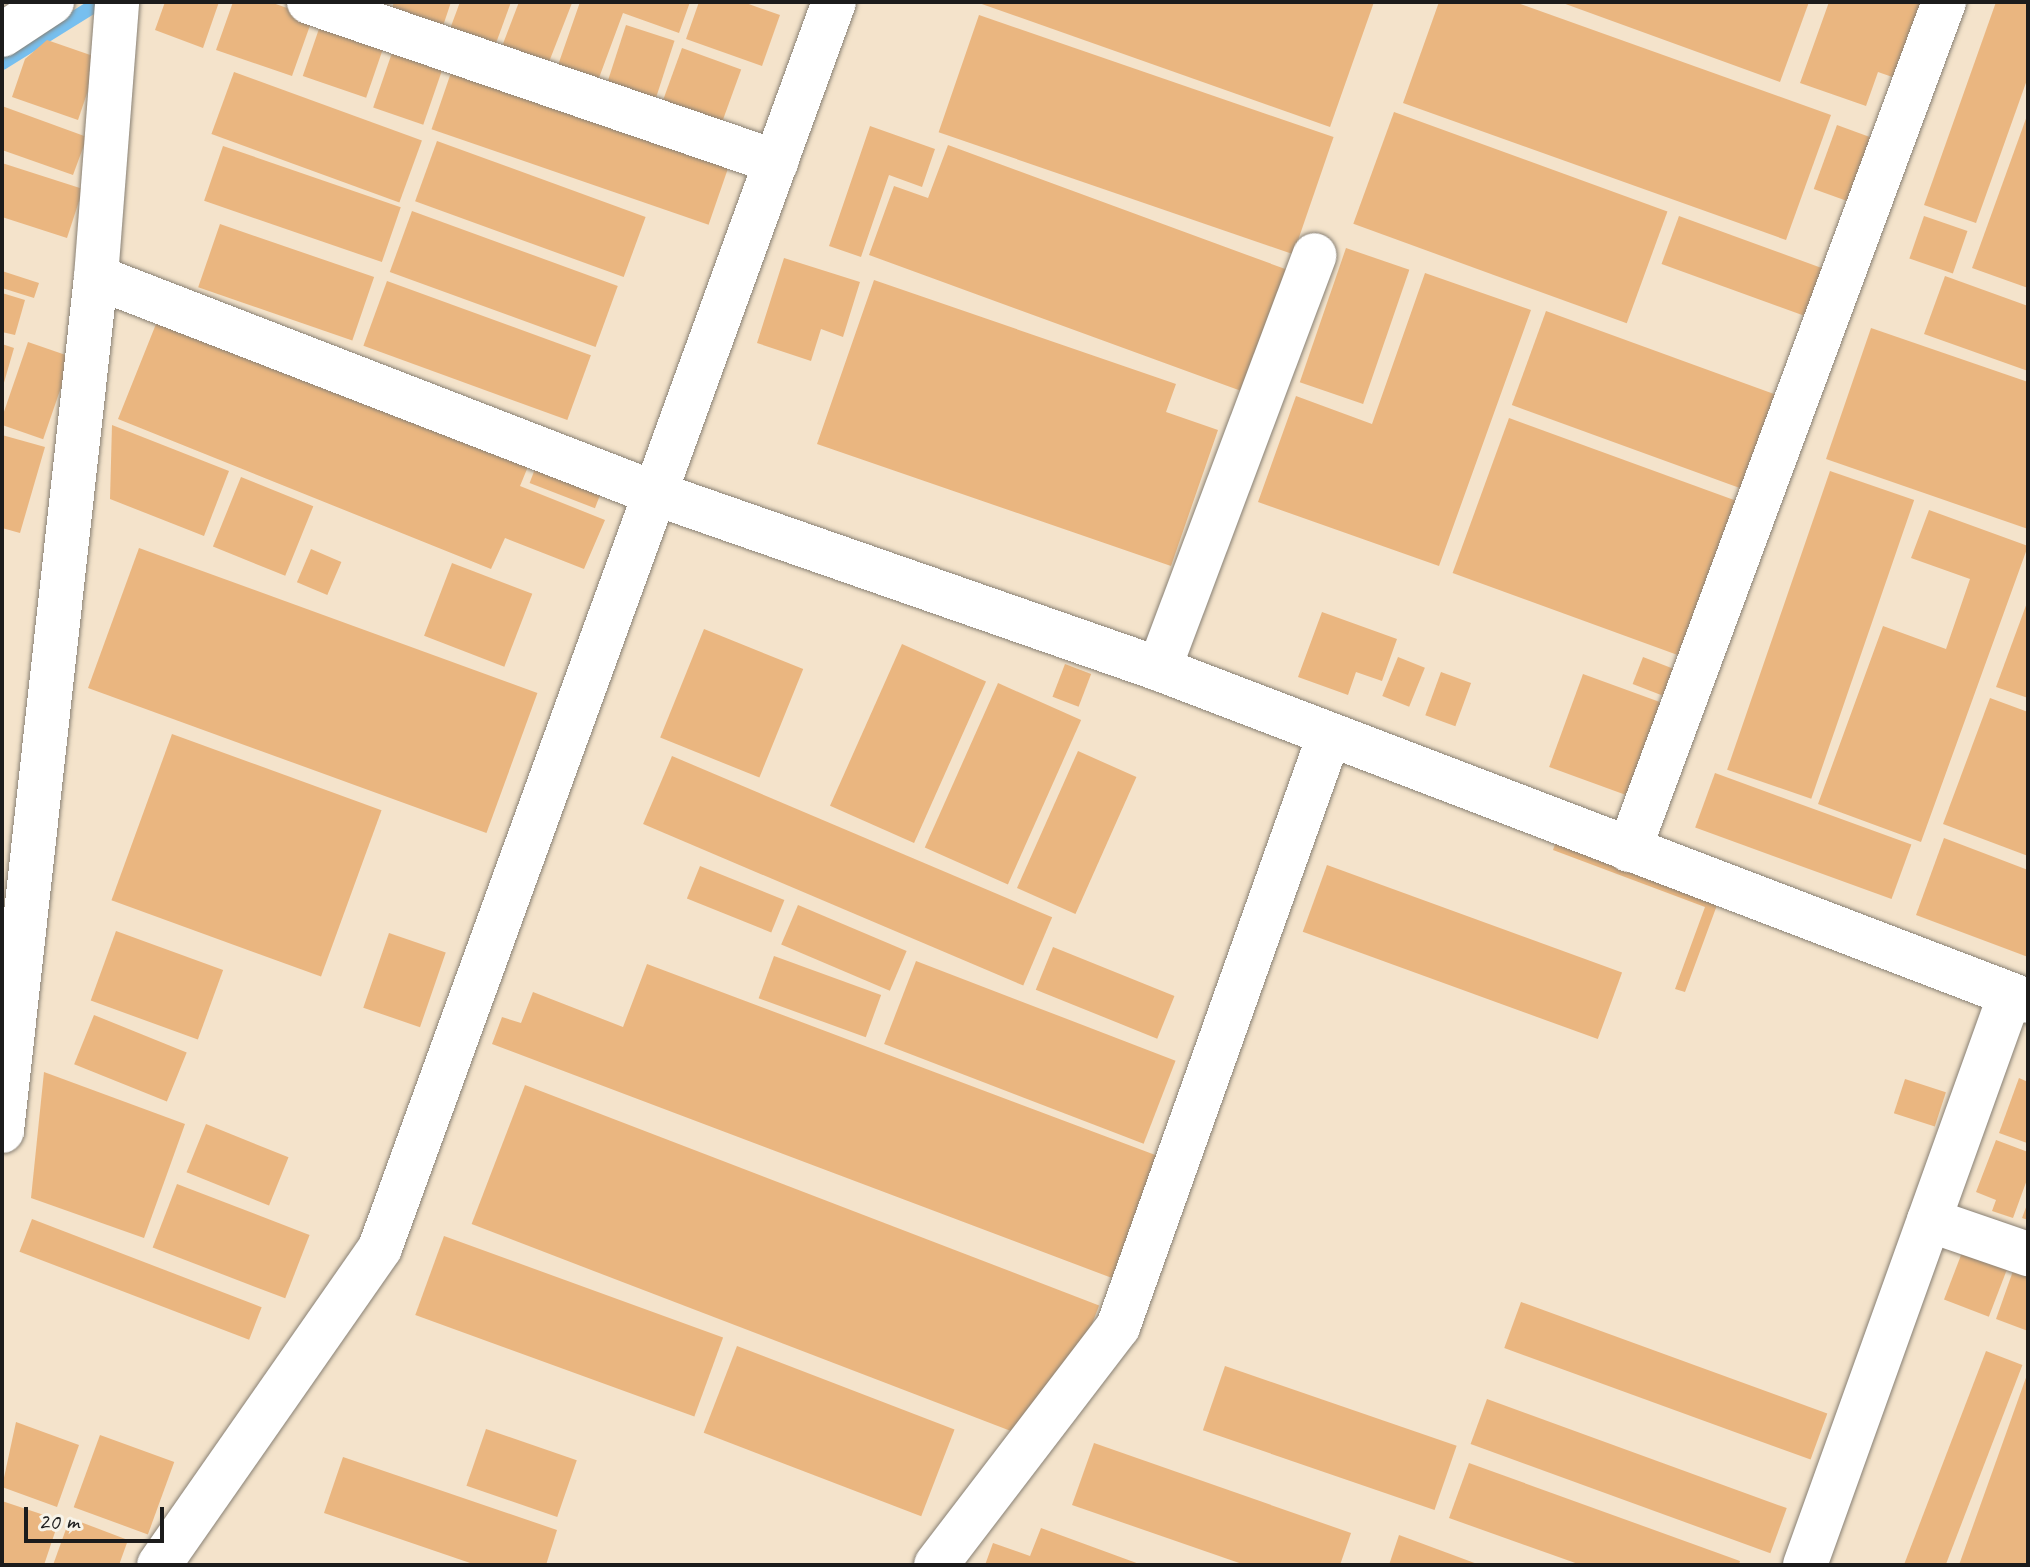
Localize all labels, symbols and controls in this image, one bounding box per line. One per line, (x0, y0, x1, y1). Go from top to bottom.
scale bar (28, 1491, 168, 1541)
text: 20 m (38, 1506, 79, 1536)

